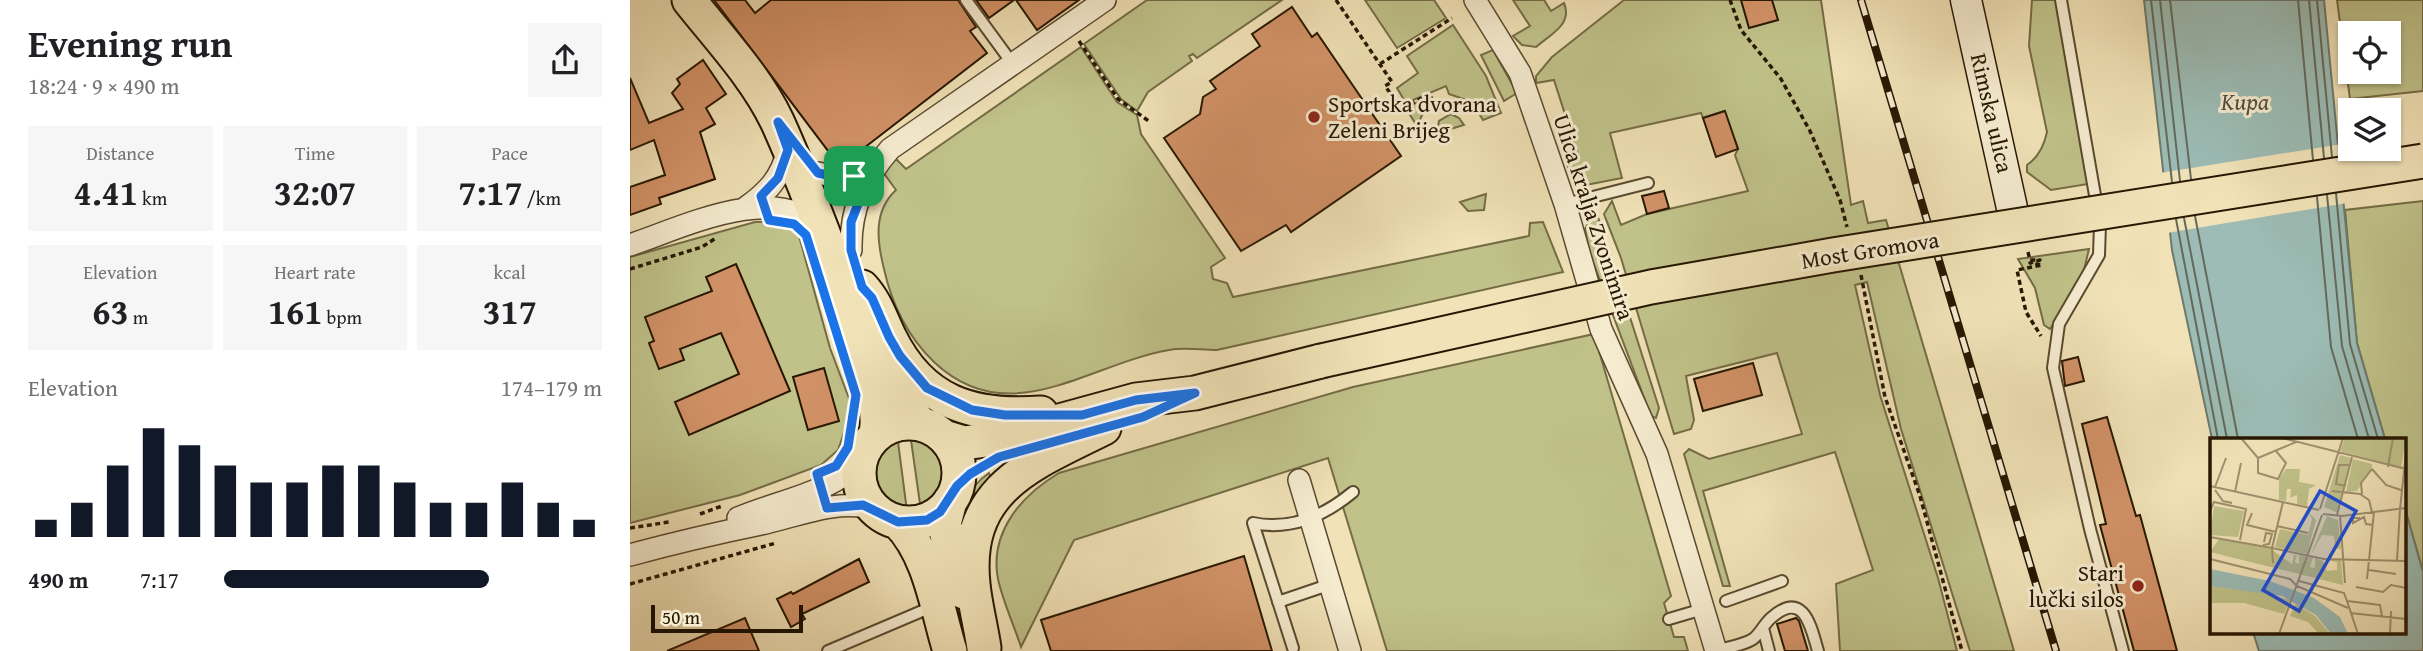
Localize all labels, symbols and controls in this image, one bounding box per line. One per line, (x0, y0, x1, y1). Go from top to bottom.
text: Evening run (28, 15, 232, 71)
map controls (2338, 21, 2401, 161)
button: locate (2338, 21, 2401, 84)
button: share (528, 23, 602, 97)
street label: Rimska ulica (1963, 50, 2022, 176)
text: 18:24 · 9 × 490 m (28, 69, 180, 102)
water label: Kupa (2220, 84, 2269, 119)
place label: Sportska dvorana Zeleni Brijeg (1328, 87, 1497, 146)
button: layers (2338, 98, 2401, 161)
marker: Sportska dvorana Zeleni Brijeg (1306, 109, 1322, 125)
street label: Ulica kralja Zvonimira (1546, 110, 1643, 324)
text: Distance (86, 139, 154, 167)
text: Time (295, 139, 335, 167)
text: Pace (491, 139, 528, 167)
pin (824, 146, 884, 206)
icon: arrive (835, 157, 873, 195)
text: 4.41 (74, 167, 138, 218)
text: 32:07 (274, 167, 356, 218)
text: 7:17 (458, 167, 523, 218)
text: km (138, 184, 167, 212)
text: /km (523, 184, 561, 212)
street label: Most Gromova (1799, 222, 1941, 277)
text: Elevation (83, 258, 158, 286)
text: Heart rate (274, 258, 356, 286)
text: kcal (493, 258, 526, 286)
text: 63 (92, 286, 129, 337)
text: 161 (268, 286, 322, 337)
text: 317 (482, 286, 537, 337)
text: m (129, 303, 148, 331)
text: bpm (322, 303, 362, 331)
text: Elevation (28, 371, 118, 404)
text: 174–179 m (501, 371, 602, 404)
inset map (2210, 438, 2406, 634)
place label: Stari lučki silos (2029, 556, 2124, 615)
text: 490 m (28, 563, 89, 596)
text: 7:17 (140, 563, 179, 596)
marker: Stari lučki silos (2130, 578, 2146, 594)
scale bar (651, 602, 803, 634)
text: 50 m (662, 603, 700, 631)

